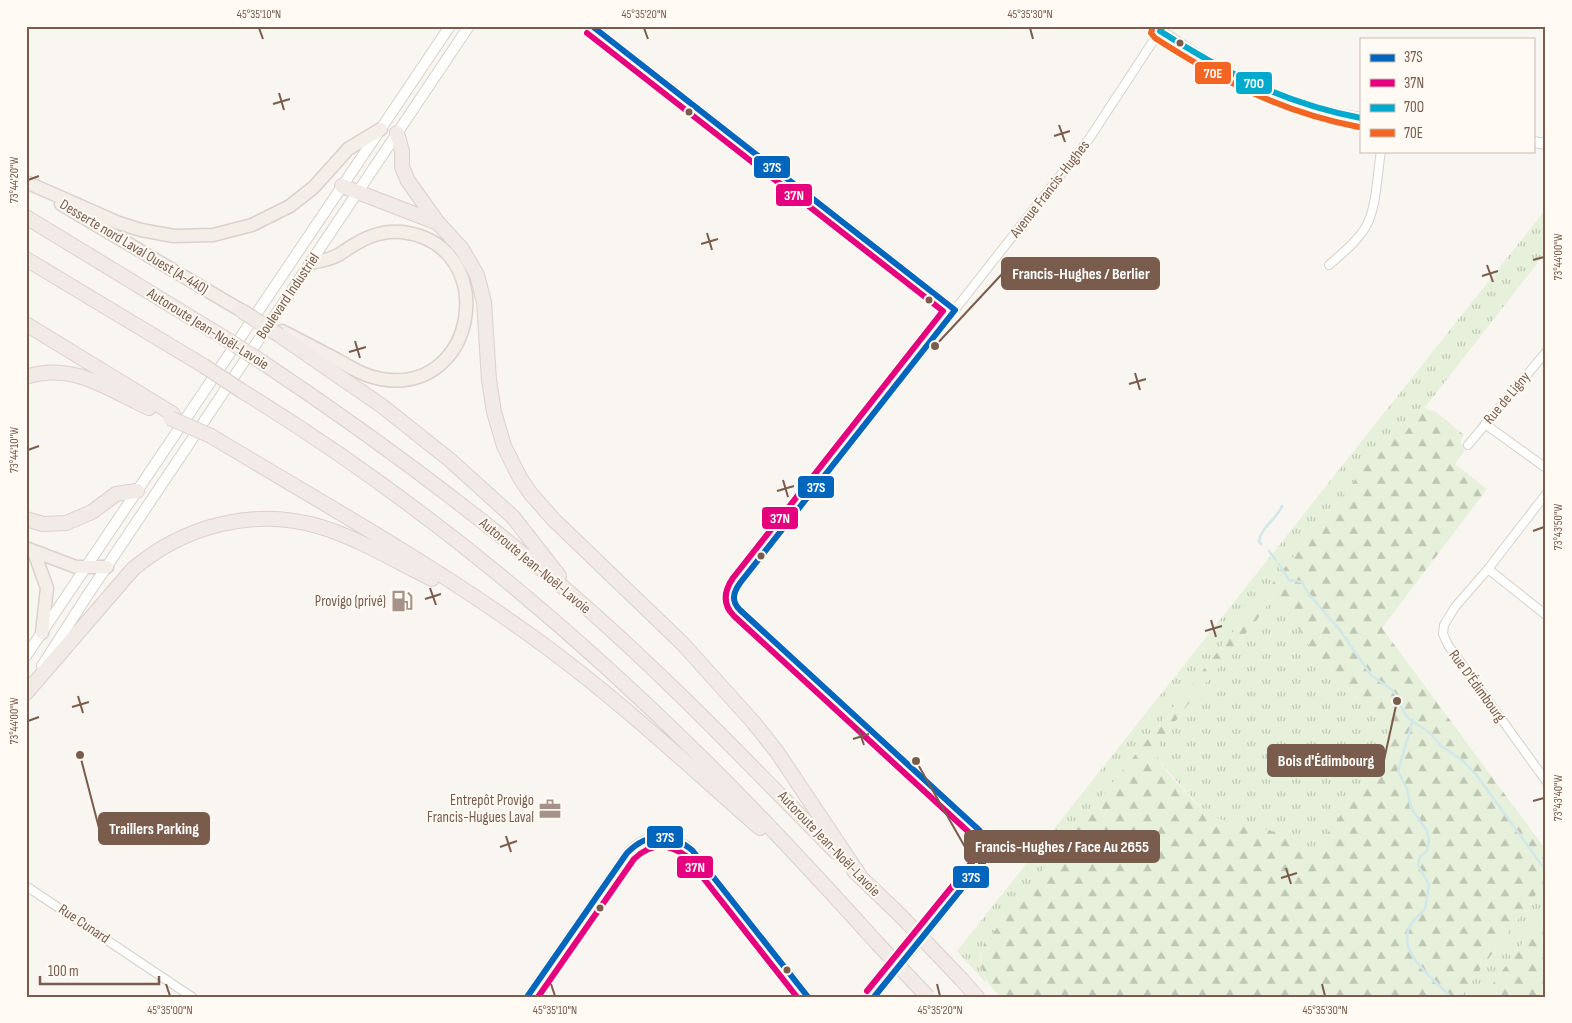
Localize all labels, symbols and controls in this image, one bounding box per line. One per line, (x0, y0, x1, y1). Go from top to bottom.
text: 45°35'10"N (237, 7, 281, 22)
text: 45°35'20"N (621, 7, 667, 22)
text: 45°35'30"N (1007, 7, 1053, 22)
unlabelled marker (1175, 38, 1185, 48)
legend (1360, 38, 1534, 152)
text: 37S (1404, 48, 1423, 67)
line badge: 70E (1194, 61, 1232, 85)
text: 70E (1204, 65, 1222, 82)
line badge: 70O (1235, 71, 1273, 95)
text: 37N (1404, 74, 1424, 93)
text: 70O (1244, 75, 1264, 92)
text: 70O (1404, 98, 1424, 117)
unlabelled marker (684, 107, 694, 117)
text: 70E (1404, 124, 1423, 143)
street label: Avenue Francis-Hughes (1005, 137, 1094, 242)
line badge: 37S (753, 155, 791, 179)
text: 73°44'20"W (7, 156, 22, 203)
text: 37S (763, 159, 781, 176)
line badge: 37N (775, 183, 813, 207)
text: 37N (784, 187, 804, 204)
street label: Desserte nord Laval Ouest (A-440) (56, 195, 212, 299)
text: 73°44'00"W (1551, 233, 1566, 281)
street label: Boulevard Industriel (252, 249, 324, 343)
callout: Francis-Hughes / Berlier (1002, 258, 1159, 289)
text: Francis-Hughes / Berlier (1012, 265, 1150, 284)
street label: Autoroute Jean-Noël-Lavoie (143, 283, 272, 374)
unlabelled marker (924, 295, 934, 305)
street label: Rue de Ligny (1480, 368, 1535, 428)
text: 73°44'10"W (7, 427, 22, 473)
line badge: 37S (797, 475, 835, 499)
text: 37S (807, 479, 825, 496)
text: 73°43'50"W (1551, 504, 1566, 550)
line badge: 37N (761, 506, 799, 530)
text: 37N (770, 510, 790, 527)
street label: Autoroute Jean-Noël-Lavoie (475, 513, 595, 618)
unlabelled marker (756, 551, 766, 561)
fuel station icon: Provigo (privé) (389, 588, 415, 614)
place label: Provigo (privé) (315, 592, 386, 611)
street label: Rue D'Édimbourg (1444, 646, 1510, 726)
text: 73°44'00"W (7, 697, 22, 745)
callout: Bois d'Édimbourg (1268, 745, 1384, 776)
text: Bois d'Édimbourg (1278, 752, 1374, 771)
text: 73°43'40"W (1551, 774, 1566, 821)
street label: Autoroute Jean-Noël-Lavoie (773, 786, 884, 901)
place label: Entrepôt Provigo Francis-Hugues Laval (427, 791, 534, 827)
office icon: Entrepôt Provigo Francis-Hugues Laval (537, 796, 563, 822)
callout: Traillers Parking (99, 813, 209, 844)
text: Traillers Parking (109, 820, 199, 839)
line badge: 37S (646, 825, 684, 849)
text: 37S (656, 829, 674, 846)
callout: Francis-Hughes / Face Au 2655 (965, 831, 1159, 862)
text: Francis-Hughes / Face Au 2655 (975, 838, 1149, 857)
line badge: 37N (676, 855, 714, 879)
text: 37N (685, 859, 705, 876)
line badge: 37S (952, 865, 990, 889)
text: 37S (962, 869, 980, 886)
street label: Rue Cunard (55, 900, 113, 948)
unlabelled marker (595, 903, 605, 913)
scale bar (40, 953, 159, 985)
text: 100 m (48, 962, 79, 981)
unlabelled marker (782, 965, 792, 975)
text: 45°35'00"N (147, 1003, 193, 1018)
text: 45°35'10"N (533, 1003, 577, 1018)
text: 45°35'20"N (917, 1003, 963, 1018)
text: 45°35'30"N (1302, 1003, 1348, 1018)

